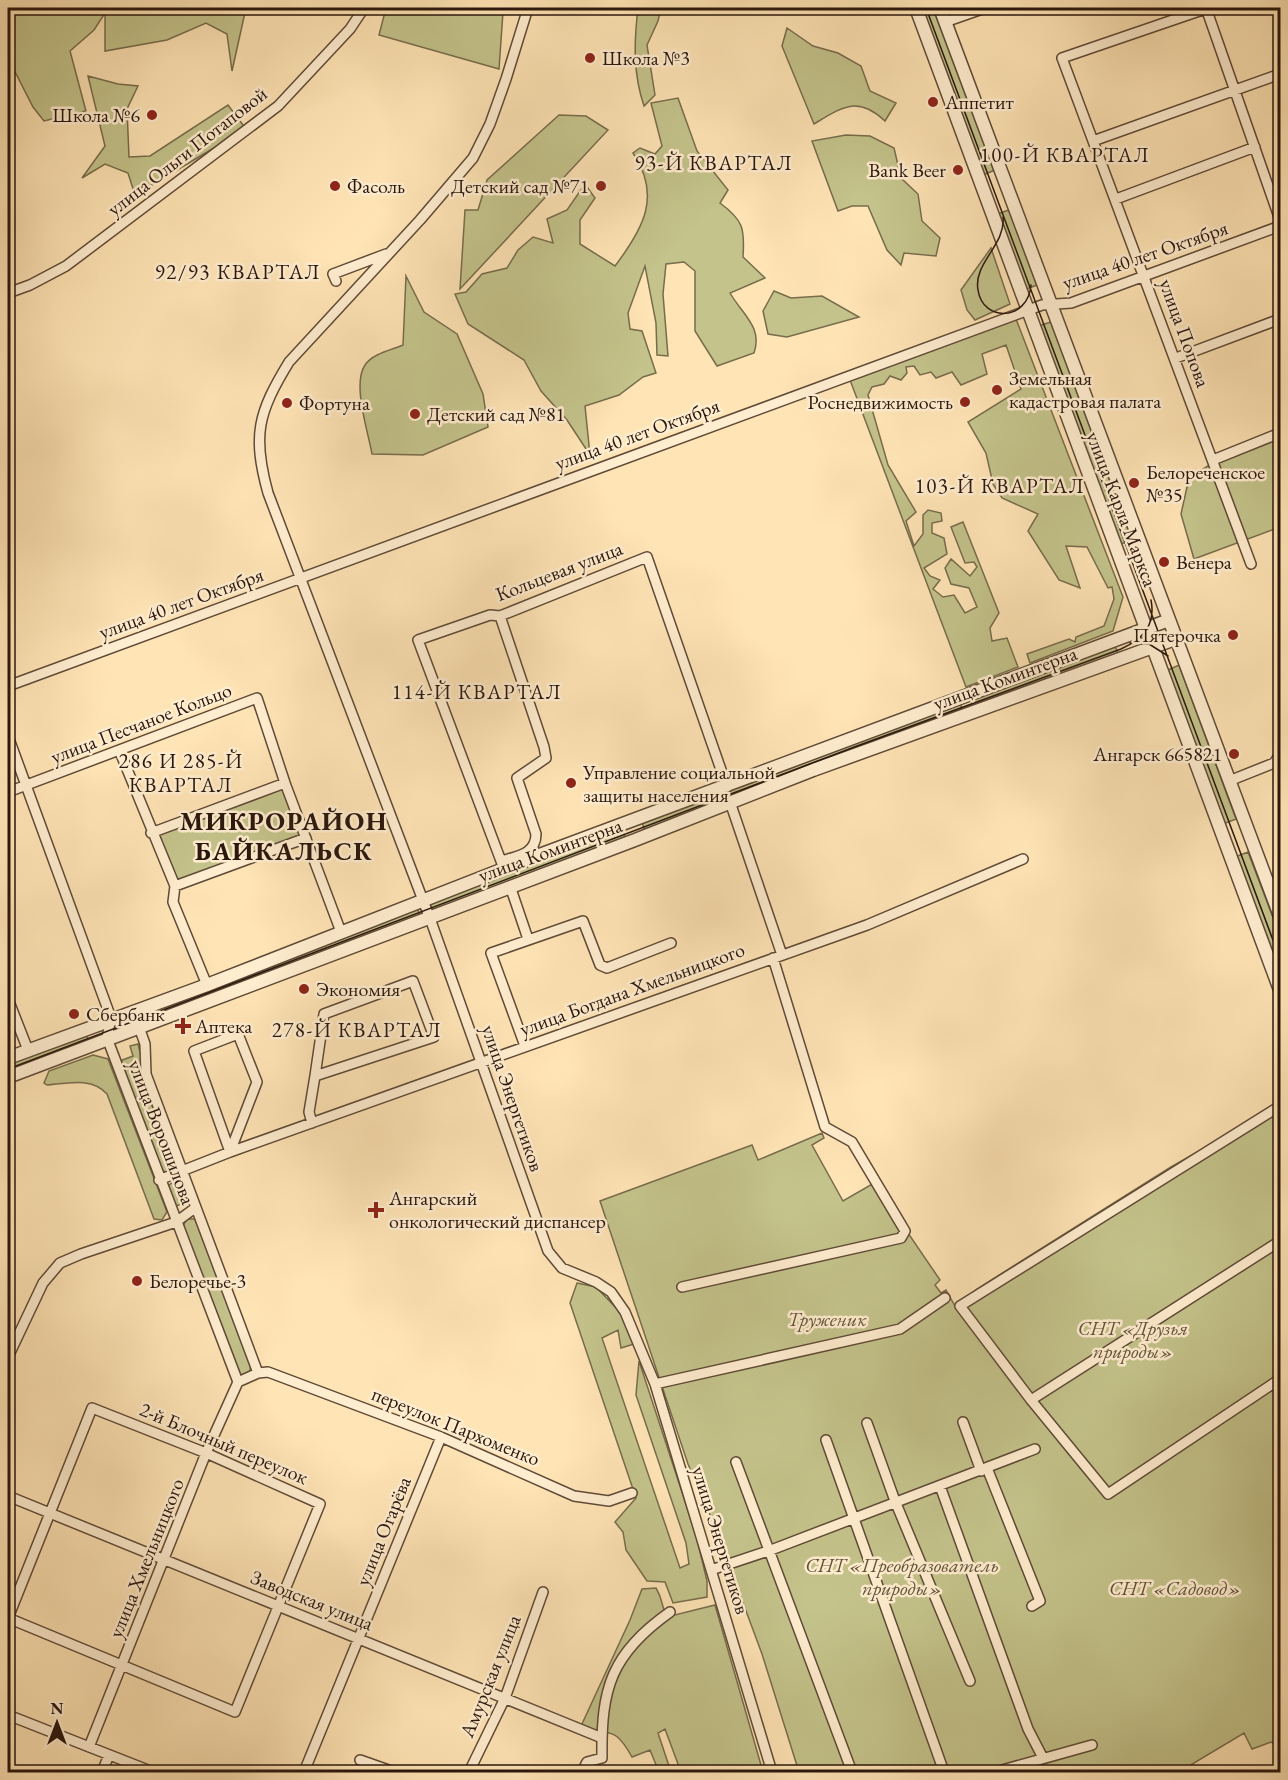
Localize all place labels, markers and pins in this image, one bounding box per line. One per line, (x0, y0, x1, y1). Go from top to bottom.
place label: Школа №3 (602, 45, 690, 71)
marker: Школа №3 (583, 51, 597, 65)
place label: Аппетит (944, 89, 1014, 115)
marker: Аппетит (926, 95, 940, 109)
place label: Школа №6 (52, 102, 140, 128)
marker: Школа №6 (145, 108, 159, 122)
place label: Bank Beer (869, 157, 946, 183)
marker: Bank Beer (951, 163, 965, 177)
place label: Фасоль (347, 173, 405, 199)
place label: Детский сад №71 (451, 173, 589, 199)
marker: Фасоль (328, 179, 342, 193)
marker: Детский сад №71 (594, 179, 608, 193)
place label: Земельная кадастровая палата (1009, 365, 1161, 414)
marker: Земельная кадастровая палата (990, 383, 1004, 397)
place label: Роснедвижимость (807, 389, 953, 415)
place label: Фортуна (299, 390, 370, 416)
marker: Роснедвижимость (958, 395, 972, 409)
marker: Фортуна (280, 396, 294, 410)
place label: Детский сад №81 (427, 401, 565, 427)
marker: Детский сад №81 (408, 407, 422, 421)
place label: Белореченское №35 (1146, 459, 1265, 508)
marker: Белореченское №35 (1127, 476, 1141, 490)
place label: Венера (1176, 549, 1232, 575)
marker: Венера (1157, 555, 1171, 569)
place label: Пятерочка (1133, 622, 1221, 648)
marker: Пятерочка (1226, 628, 1240, 642)
place label: Ангарск 665821 (1092, 741, 1222, 767)
marker: Ангарск 665821 (1227, 747, 1241, 761)
place label: Управление социальной защиты населения (582, 759, 776, 808)
marker: Управление социальной защиты населения (564, 776, 578, 790)
place label: Экономия (316, 976, 400, 1002)
marker: Экономия (297, 982, 311, 996)
place label: Сбербанк (86, 1001, 165, 1027)
marker: Сбербанк (67, 1007, 81, 1021)
place label: Аптека (194, 1013, 252, 1039)
marker: Аптека (176, 1019, 190, 1033)
place label: Ангарский онкологический диспансер (388, 1185, 606, 1234)
marker: Ангарский онкологический диспансер (367, 1201, 385, 1219)
place label: Белоречье-3 (149, 1268, 246, 1294)
marker: Белоречье-3 (130, 1274, 144, 1288)

